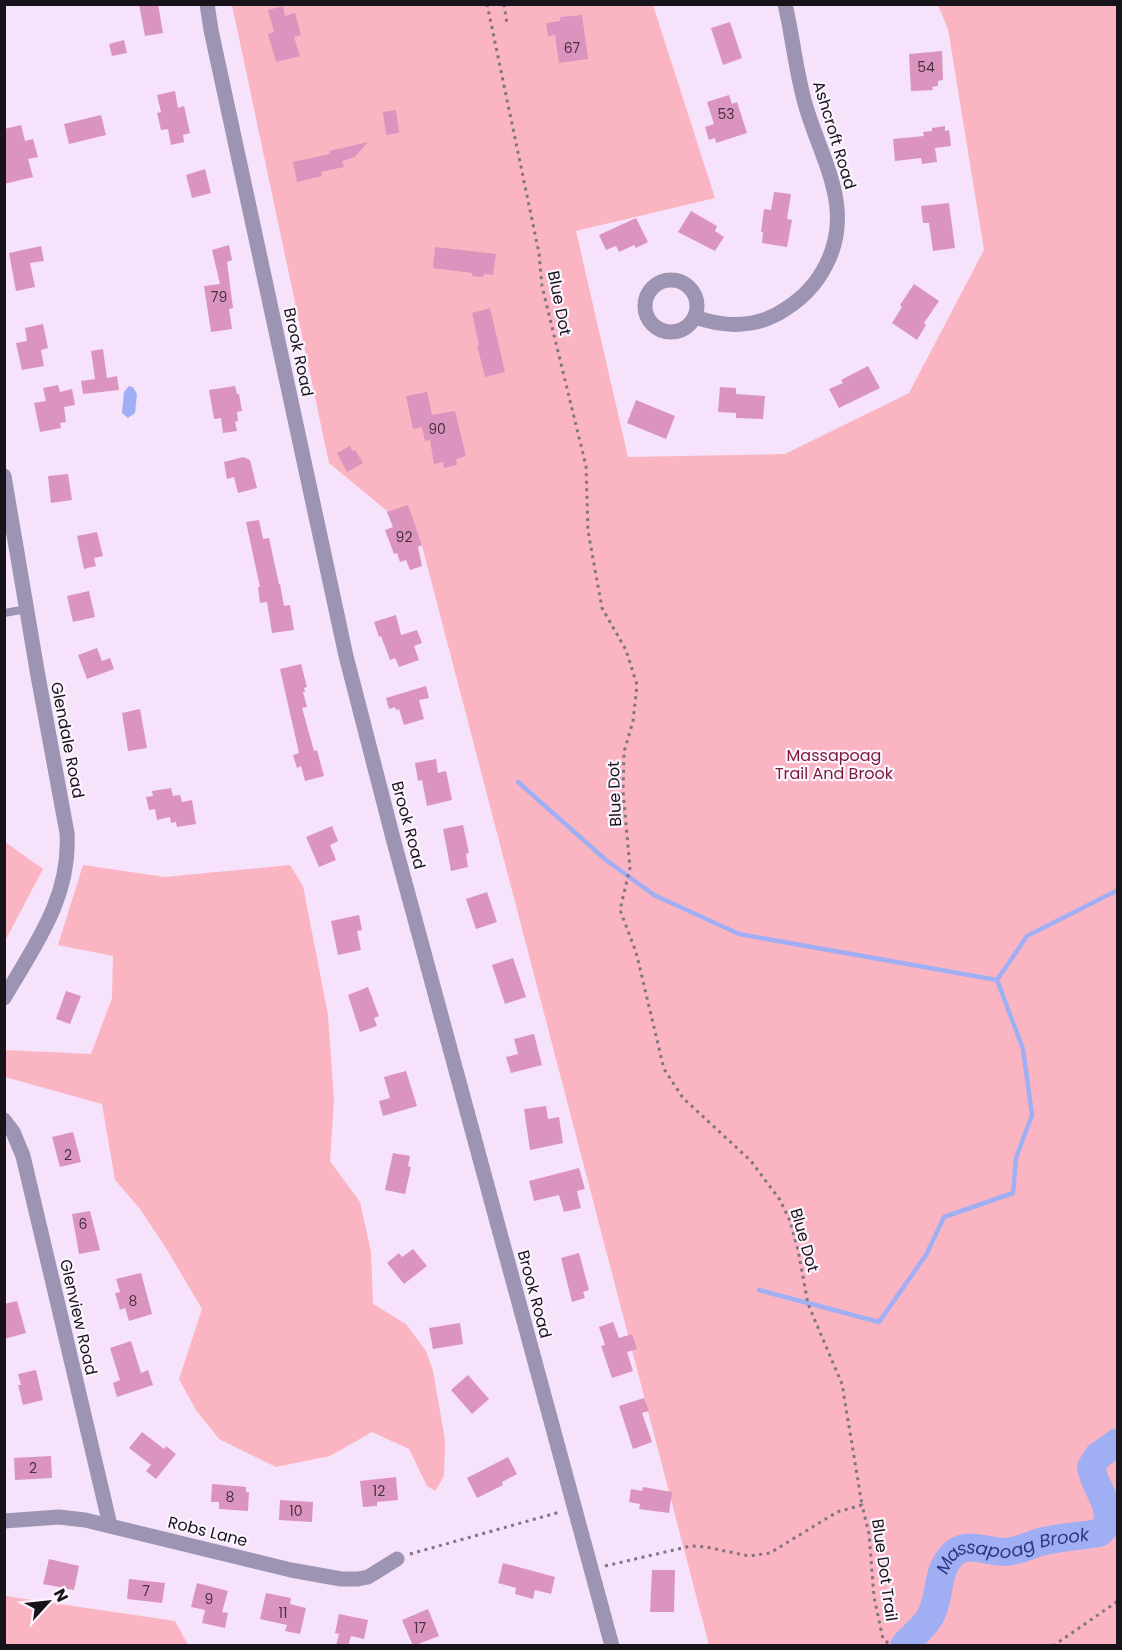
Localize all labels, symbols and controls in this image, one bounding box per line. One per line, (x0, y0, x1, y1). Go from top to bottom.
house number: 67 (564, 38, 581, 58)
house number: 54 (917, 57, 935, 77)
street label: Ashcroft Road (807, 78, 862, 192)
house number: 53 (717, 104, 735, 124)
street label: Blue Dot (542, 269, 577, 338)
house number: 79 (211, 287, 227, 307)
street label: Brook Road (278, 306, 319, 399)
house number: 90 (428, 419, 446, 439)
house number: 92 (396, 527, 412, 547)
street label: Glendale Road (45, 680, 90, 800)
park label: Massapoag Trail And Brook (775, 744, 894, 785)
street label: Blue Dot (602, 761, 627, 827)
street label: Brook Road (386, 779, 431, 872)
house number: 2 (64, 1145, 72, 1165)
street label: Blue Dot (784, 1205, 825, 1275)
house number: 6 (79, 1214, 88, 1234)
street label: Brook Road (512, 1248, 557, 1341)
street label: Glenview Road (54, 1257, 103, 1377)
house number: 8 (129, 1291, 138, 1311)
house number: 2 (29, 1458, 37, 1478)
house number: 12 (373, 1481, 385, 1501)
house number: 8 (226, 1487, 235, 1507)
house number: 10 (289, 1501, 303, 1521)
street label: Robs Lane (166, 1510, 250, 1552)
street label: Blue Dot Trail (866, 1517, 903, 1623)
water label: Massapoag Brook (930, 1522, 1091, 1578)
north arrow (18, 1572, 78, 1632)
house number: 7 (142, 1581, 150, 1601)
text: N (48, 1585, 74, 1606)
house number: 9 (205, 1589, 213, 1609)
house number: 11 (279, 1603, 287, 1623)
house number: 17 (414, 1618, 426, 1638)

